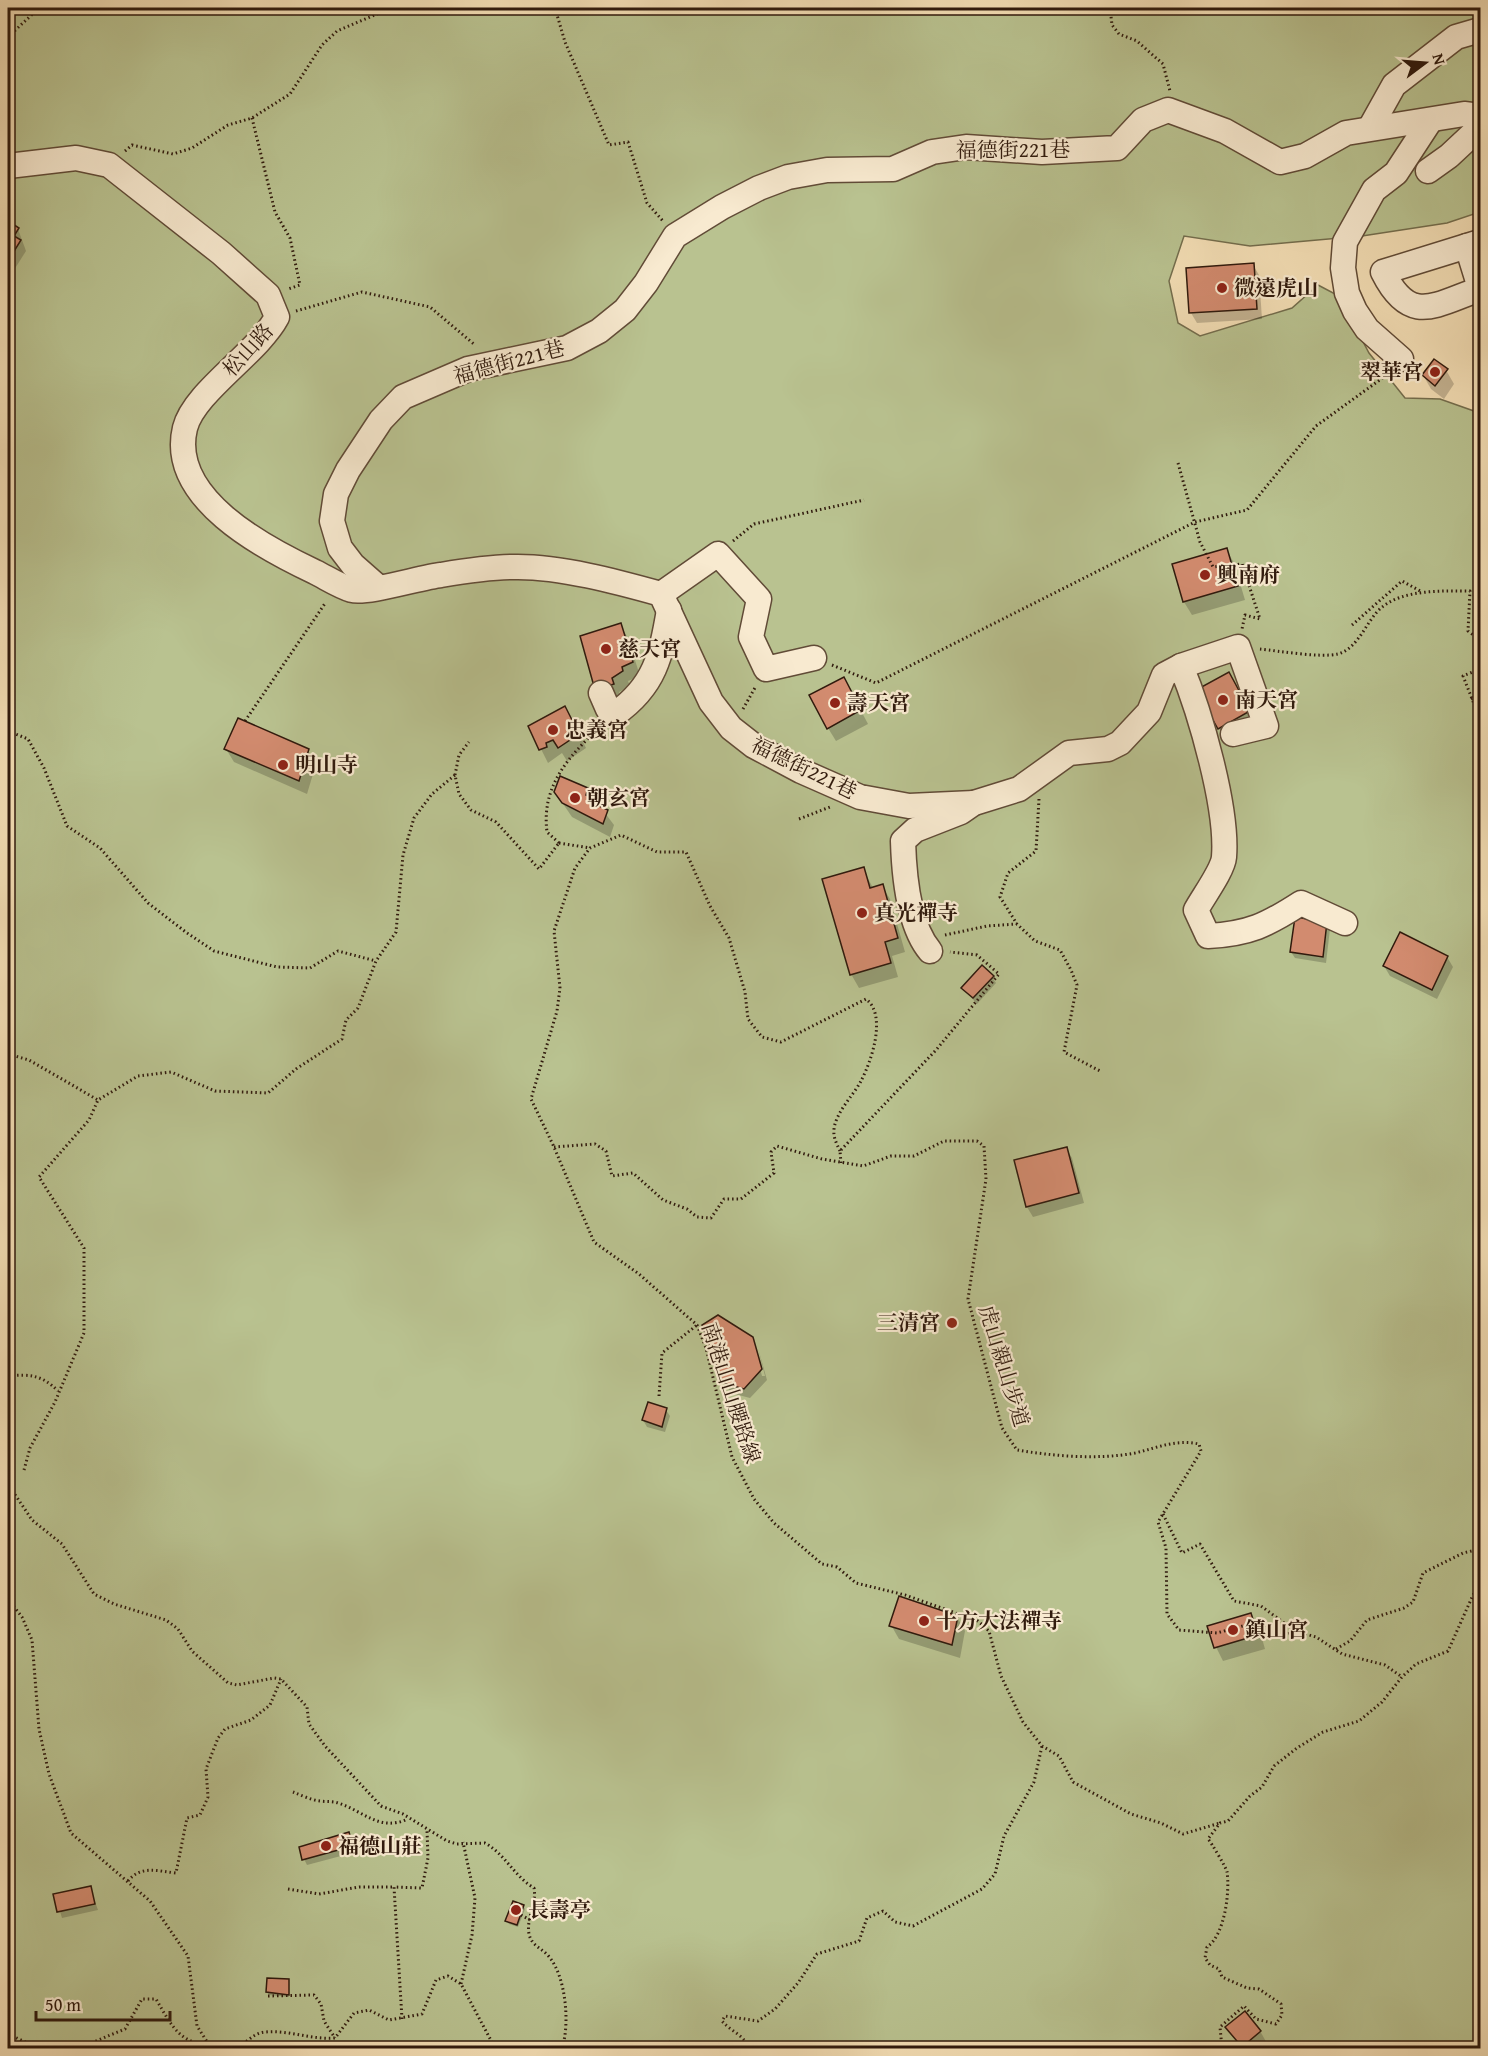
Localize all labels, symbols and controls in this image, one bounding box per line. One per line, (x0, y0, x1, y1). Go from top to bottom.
north arrow (1395, 33, 1455, 93)
text: N (1426, 50, 1453, 68)
street label: 福德街221巷 (956, 134, 1070, 165)
place label: 微遠虎山 (1234, 272, 1318, 303)
marker: 微遠虎山 (1215, 281, 1229, 295)
street label: 松山路 (215, 316, 280, 383)
street label: 福德街221巷 (450, 332, 568, 391)
place label: 翠華宮 (1360, 356, 1423, 387)
marker: 翠華宮 (1428, 365, 1442, 379)
place label: 興南府 (1217, 559, 1280, 590)
marker: 興南府 (1198, 568, 1212, 582)
place label: 慈天宮 (618, 633, 681, 664)
marker: 慈天宮 (599, 642, 613, 656)
place label: 南天宮 (1235, 684, 1298, 715)
place label: 壽天宮 (847, 687, 910, 718)
marker: 南天宮 (1216, 693, 1230, 707)
marker: 壽天宮 (828, 696, 842, 710)
place label: 忠義宮 (565, 714, 628, 745)
marker: 忠義宮 (546, 723, 560, 737)
street label: 福德街221巷 (746, 729, 862, 807)
place label: 明山寺 (295, 749, 358, 780)
marker: 明山寺 (276, 758, 290, 772)
place label: 朝玄宮 (587, 782, 650, 813)
marker: 朝玄宮 (568, 791, 582, 805)
place label: 真光禪寺 (874, 897, 958, 928)
marker: 真光禪寺 (855, 906, 869, 920)
street label: 虎山親山步道 (971, 1301, 1038, 1431)
place label: 三清宮 (877, 1307, 940, 1338)
marker: 三清宮 (945, 1316, 959, 1330)
street label: 南港山山腰路線 (694, 1318, 769, 1468)
place label: 十方大法禪寺 (936, 1605, 1062, 1636)
marker: 十方大法禪寺 (917, 1614, 931, 1628)
place label: 鎮山宮 (1245, 1614, 1308, 1645)
marker: 鎮山宮 (1226, 1623, 1240, 1637)
place label: 福德山莊 (338, 1830, 422, 1861)
marker: 福德山莊 (319, 1839, 333, 1853)
place label: 長壽亭 (528, 1894, 591, 1925)
marker: 長壽亭 (509, 1903, 523, 1917)
scale bar (36, 1984, 170, 2022)
text: 50 m (45, 1991, 81, 2018)

